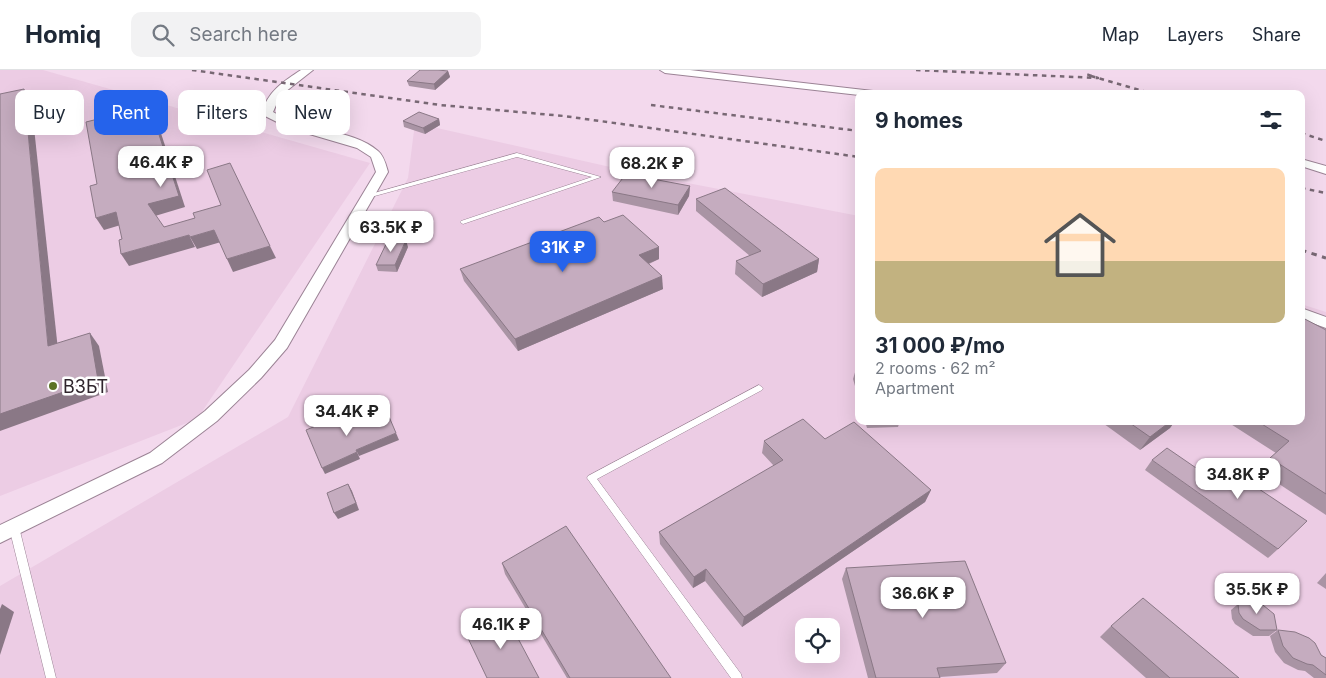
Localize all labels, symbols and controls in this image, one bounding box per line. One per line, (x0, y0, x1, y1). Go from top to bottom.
search box (131, 12, 481, 57)
text: Homiq (25, 20, 101, 49)
icon: search (149, 21, 177, 49)
text: Search here (189, 23, 298, 46)
text: Map (1102, 24, 1139, 45)
text: Layers (1167, 24, 1224, 45)
text: Share (1252, 24, 1301, 45)
chip: Buy (15, 90, 84, 135)
chip: Rent (94, 90, 168, 135)
chip: Filters (178, 90, 266, 135)
chip: New (276, 90, 350, 135)
icon: filters (1257, 106, 1285, 134)
text: 9 homes (875, 108, 963, 133)
pin: 46.4K ₽ (115, 146, 207, 188)
pin: 68.2K ₽ (606, 146, 698, 189)
text: 46.4K ₽ (129, 152, 193, 172)
text: 68.2K ₽ (620, 153, 684, 173)
icon: home (1035, 200, 1125, 290)
pin: 63.5K ₽ (345, 210, 437, 253)
text: 63.5K ₽ (359, 217, 423, 237)
pin: 31K ₽ (528, 230, 598, 273)
text: 31K ₽ (541, 237, 585, 257)
text: 31 000 ₽/mo (875, 333, 1005, 358)
text: 2 rooms · 62 m² (875, 358, 996, 378)
place label: ВЗБТ (63, 376, 108, 397)
text: Apartment (875, 378, 955, 398)
marker: ВЗБТ (47, 380, 59, 392)
pin: 34.4K ₽ (301, 394, 393, 437)
text: 34.4K ₽ (315, 401, 379, 421)
pin: 34.8K ₽ (1192, 458, 1284, 500)
text: 34.8K ₽ (1206, 464, 1270, 484)
pin: 35.5K ₽ (1211, 572, 1303, 615)
pin: 36.6K ₽ (877, 576, 969, 619)
text: 35.5K ₽ (1226, 579, 1288, 599)
text: 36.6K ₽ (892, 583, 954, 603)
pin: 46.1K ₽ (455, 608, 547, 650)
text: 46.1K ₽ (472, 614, 530, 634)
map controls (795, 618, 840, 663)
button: locate (795, 618, 840, 663)

